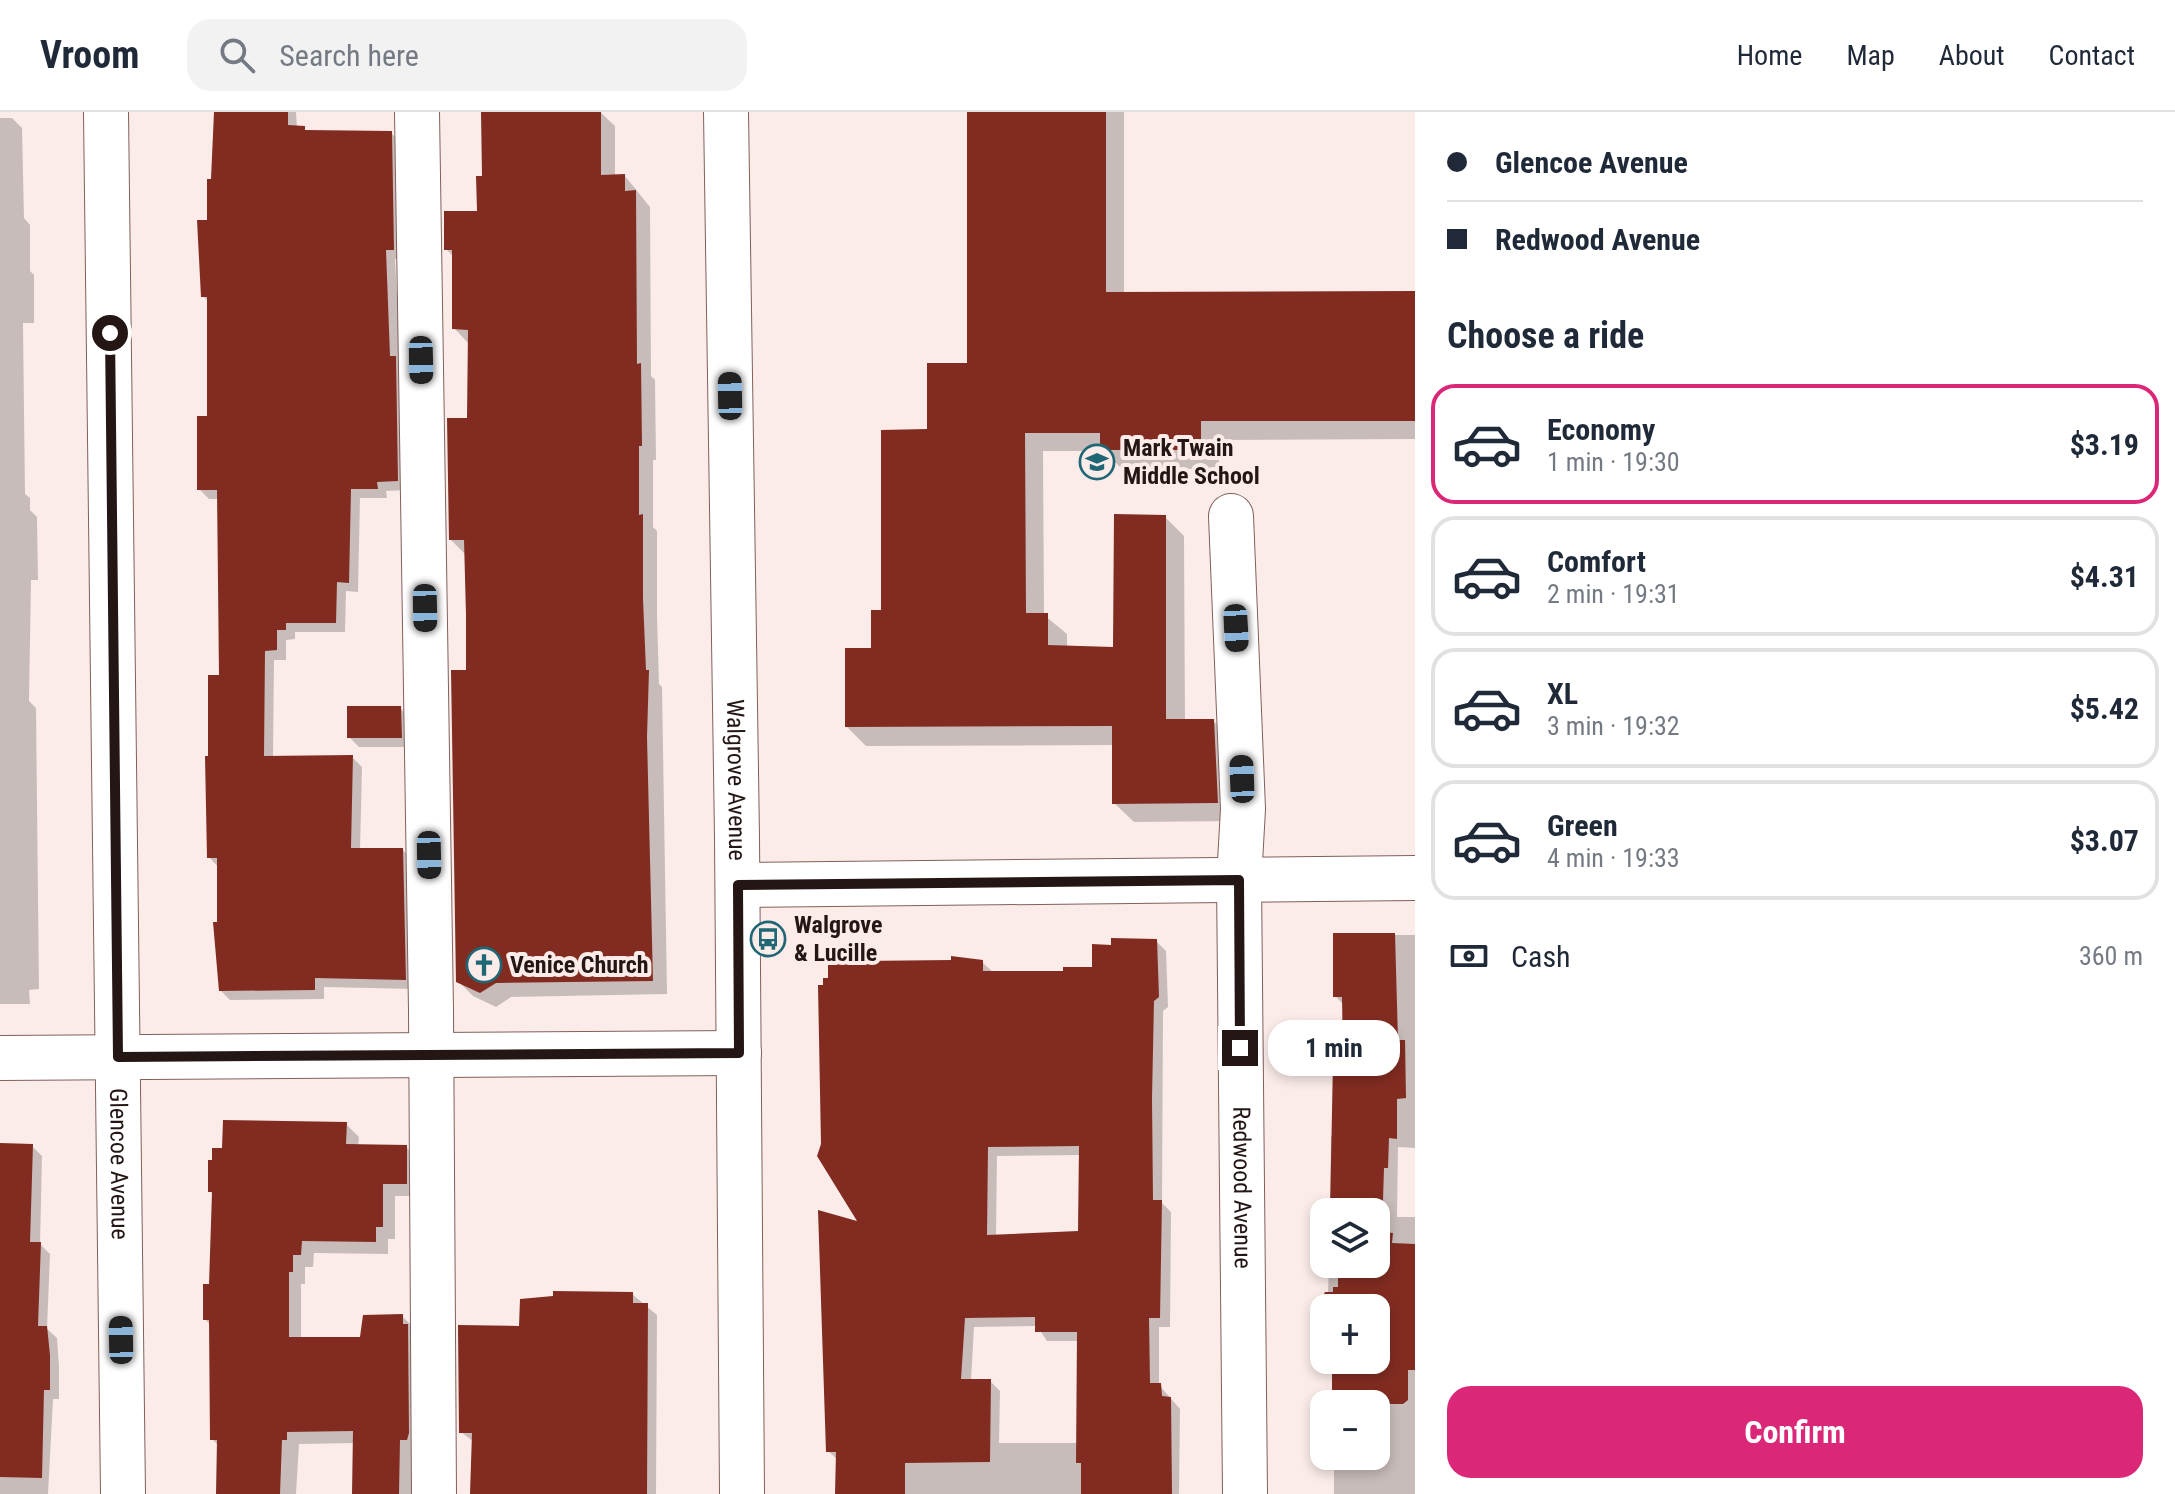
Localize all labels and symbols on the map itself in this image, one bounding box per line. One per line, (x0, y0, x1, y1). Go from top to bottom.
route start (92, 315, 128, 351)
car (409, 336, 433, 384)
car (718, 372, 742, 420)
place label: Mark Twain Middle School (1123, 434, 1260, 490)
school or university icon: Mark Twain Middle School (1078, 443, 1116, 481)
car (413, 584, 437, 632)
car (1223, 603, 1249, 653)
street label: Walgrove Avenue (721, 699, 751, 861)
car (1229, 755, 1255, 803)
car (417, 831, 441, 879)
place label: Walgrove & Lucille (794, 911, 882, 967)
bus stop icon: Walgrove & Lucille (749, 920, 787, 958)
church icon: Venice Church (465, 946, 503, 984)
place label: Venice Church (510, 951, 649, 979)
callout: 1 min (1268, 1020, 1400, 1076)
route end (1222, 1030, 1258, 1066)
street label: Glencoe Avenue (104, 1088, 134, 1240)
street label: Redwood Avenue (1227, 1106, 1257, 1269)
car (109, 1316, 133, 1364)

